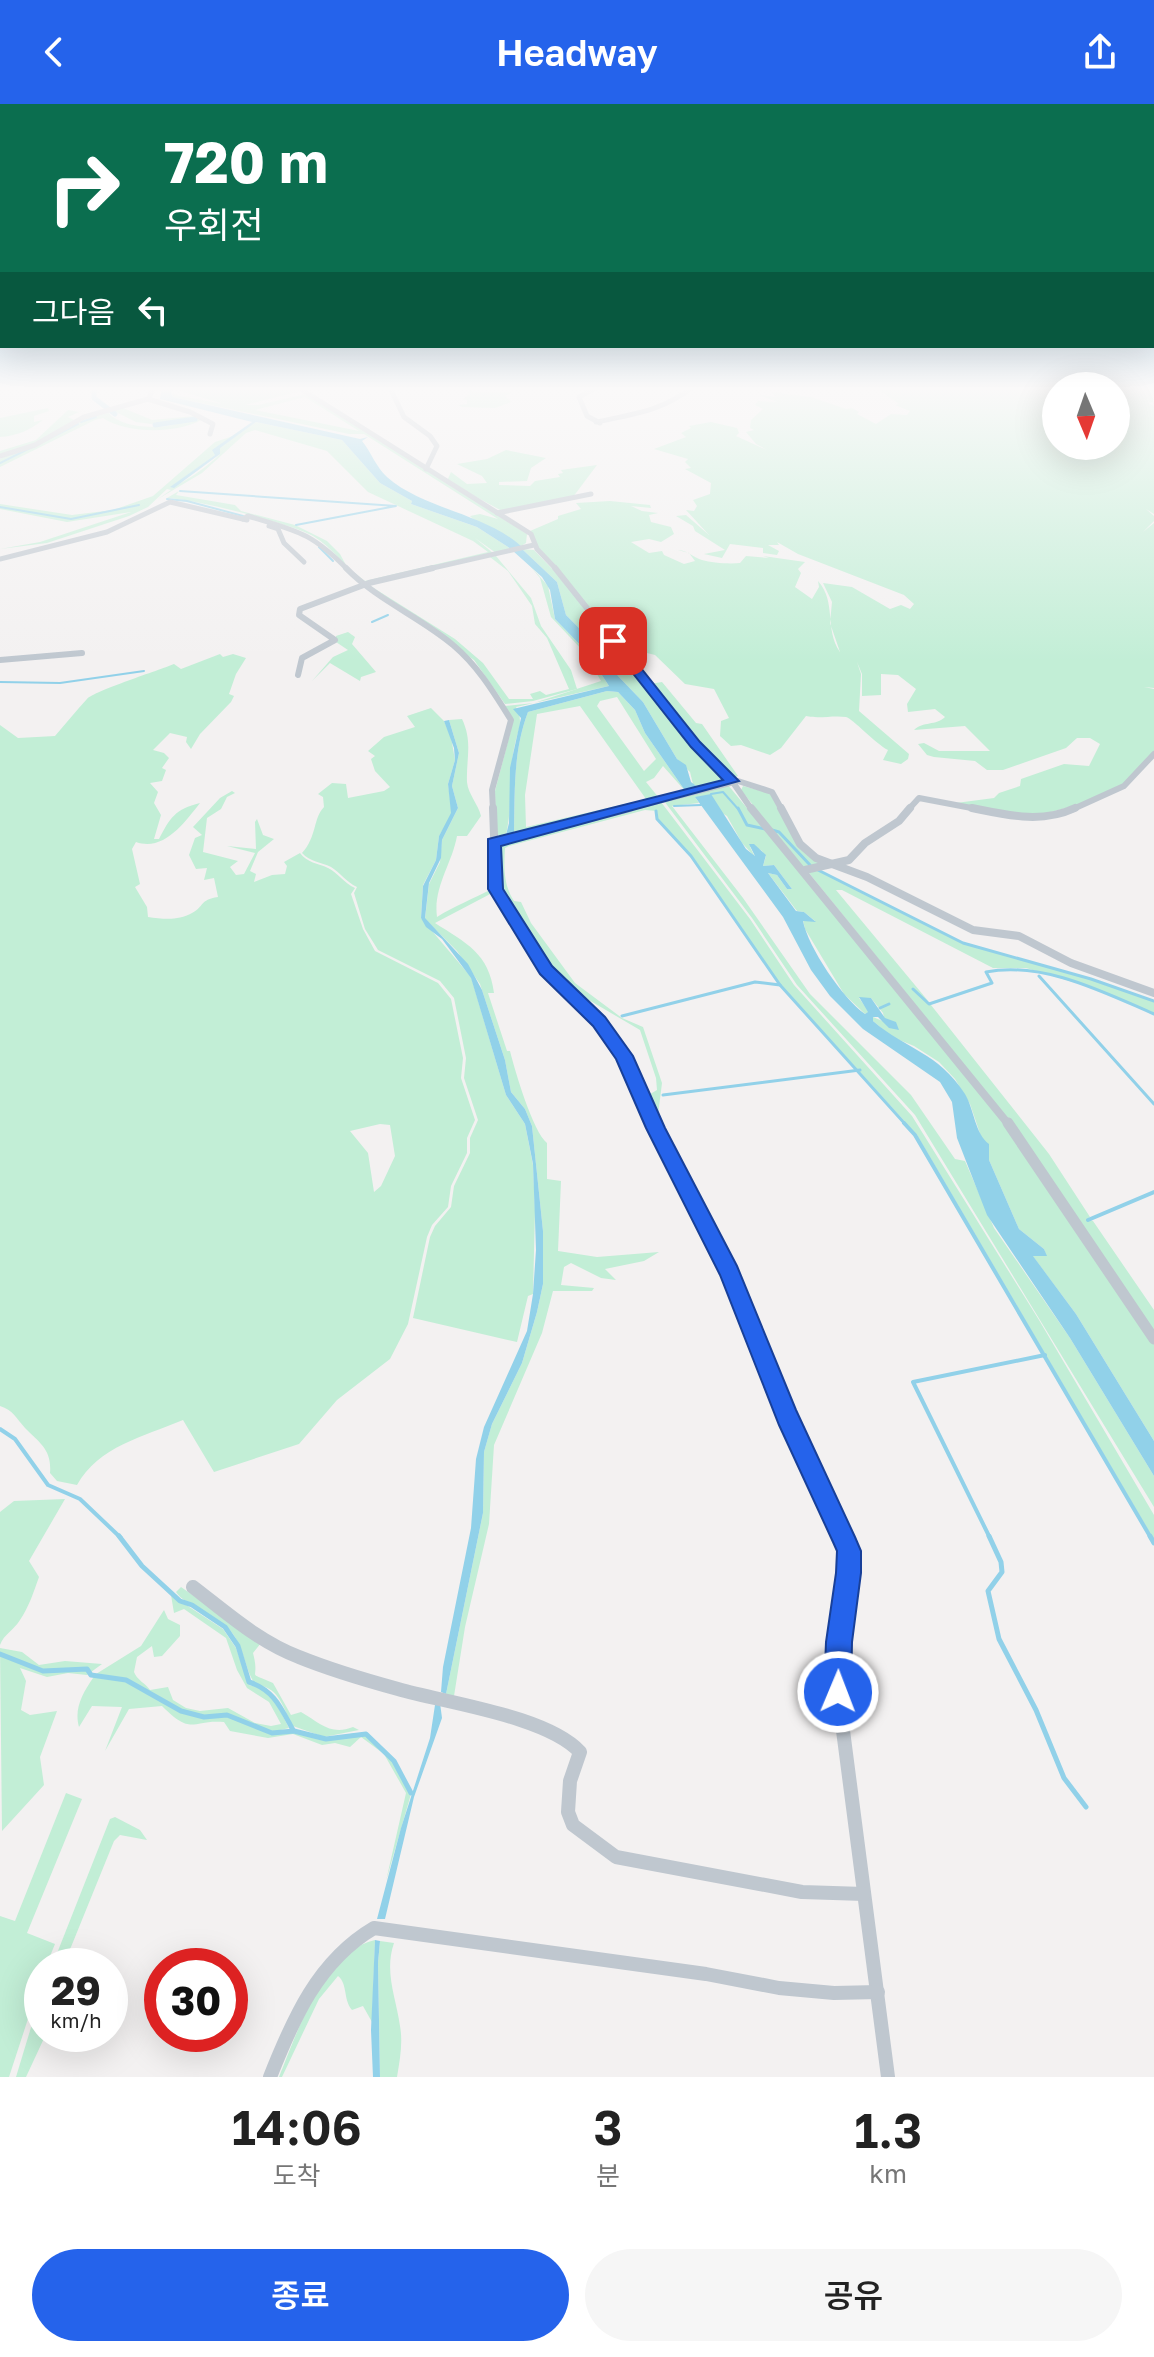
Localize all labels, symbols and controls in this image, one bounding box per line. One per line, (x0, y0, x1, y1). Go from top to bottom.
icon: back (32, 30, 76, 74)
icon: share (1078, 30, 1122, 74)
text: Headway (496, 31, 658, 74)
text: 720 m (164, 128, 328, 195)
icon: right (32, 136, 136, 240)
text: 우회전 (164, 203, 263, 246)
icon: left (131, 288, 175, 332)
text: 그다음 (32, 294, 115, 330)
north arrow (1042, 372, 1130, 460)
map controls (1042, 372, 1130, 460)
pin (579, 607, 647, 675)
icon: arrive (591, 619, 635, 663)
position arrow (796, 1650, 880, 1734)
speed limit sign: 30 (144, 1948, 248, 2052)
text: 29 (51, 1966, 101, 2014)
text: km/h (51, 2008, 101, 2032)
text: 14:06 (232, 2098, 362, 2156)
text: 3 (593, 2098, 622, 2156)
text: 1.3 (854, 2101, 922, 2159)
text: km (869, 2158, 907, 2189)
text: 도착 (273, 2160, 321, 2191)
text: 분 (596, 2160, 620, 2191)
button: 종료 (32, 2249, 569, 2341)
button: 공유 (585, 2249, 1122, 2341)

